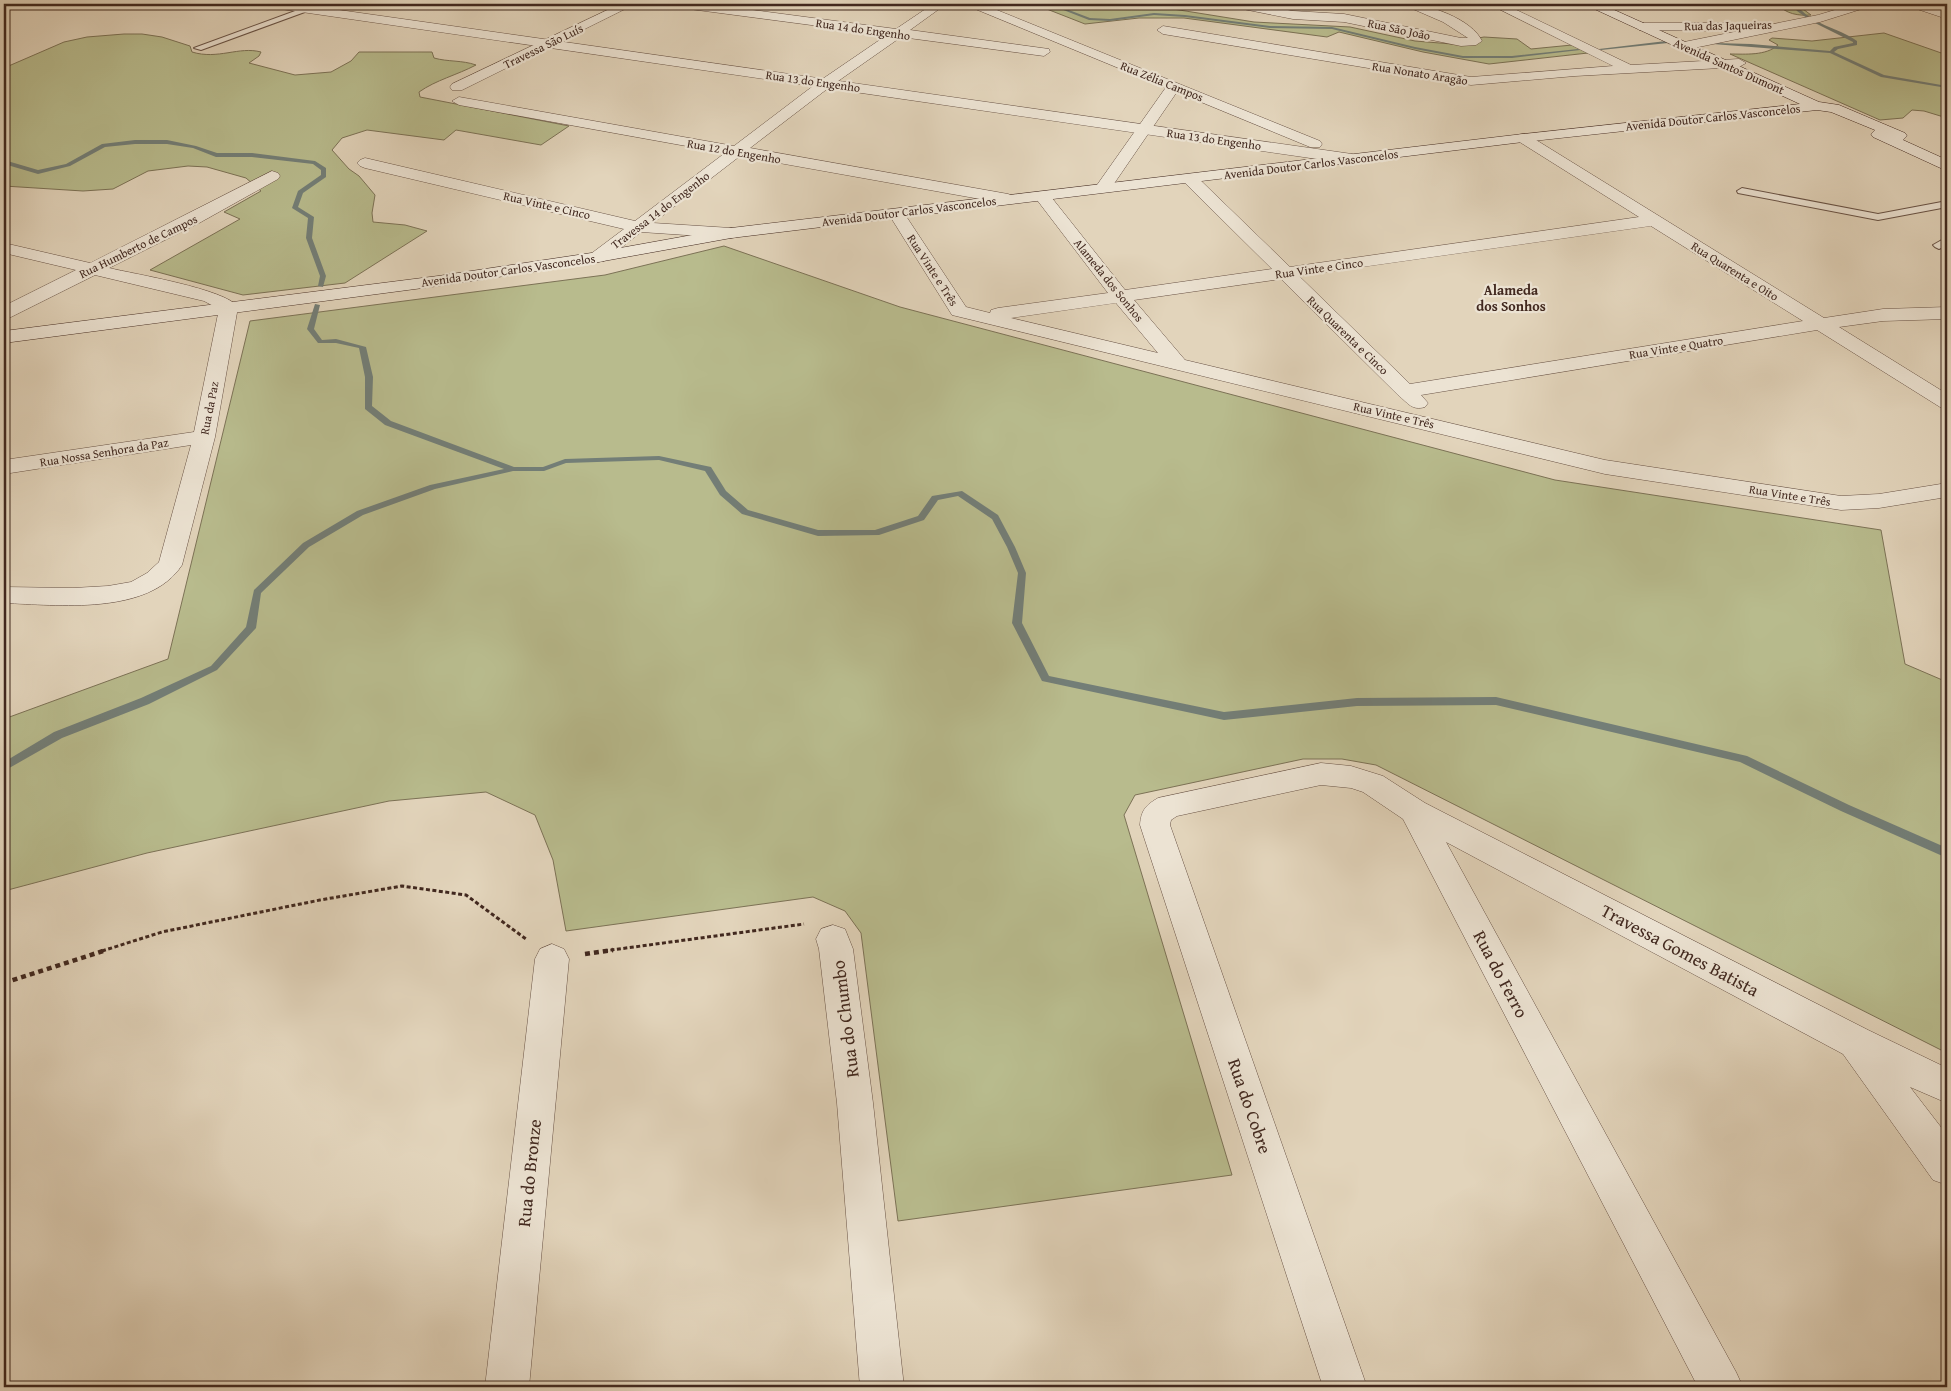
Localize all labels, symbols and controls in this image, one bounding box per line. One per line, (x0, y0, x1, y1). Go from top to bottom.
street label: Rua 14 do Engenho (815, 14, 911, 44)
street label: Rua São João (1366, 14, 1432, 44)
street label: Rua das Jaqueiras (1684, 16, 1772, 34)
street label: Travessa São Luís (500, 19, 586, 73)
street label: Avenida Santos Dumont (1671, 34, 1788, 98)
street label: Rua Zélia Campos (1118, 57, 1206, 105)
street label: Rua Nonato Aragão (1371, 57, 1469, 89)
street label: Rua 13 do Engenho (765, 66, 861, 96)
street label: Avenida Doutor Carlos Vasconcelos (1625, 99, 1801, 135)
street label: Rua 13 do Engenho (1166, 124, 1262, 154)
street label: Rua 12 do Engenho (686, 134, 782, 168)
street label: Avenida Doutor Carlos Vasconcelos (1223, 145, 1399, 183)
street label: Travessa 14 do Engenho (607, 167, 713, 253)
street label: Rua Vinte e Cinco (502, 187, 592, 223)
street label: Avenida Doutor Carlos Vasconcelos (821, 192, 997, 230)
street label: Rua Humberto de Campos (76, 210, 200, 282)
street label: Rua Vinte e Três (903, 231, 963, 309)
street label: Alameda dos Sonhos (1070, 235, 1148, 325)
street label: Rua Quarenta e Oito (1688, 237, 1782, 305)
street label: Avenida Doutor Carlos Vasconcelos (420, 249, 596, 291)
street label: Rua Vinte e Cinco (1274, 253, 1364, 283)
district label: Alameda dos Sonhos (1476, 280, 1546, 316)
street label: Rua Quarenta e Cinco (1304, 292, 1392, 378)
street label: Rua Vinte e Quatro (1628, 331, 1724, 363)
street label: Rua da Paz (196, 380, 222, 436)
street label: Rua Vinte e Três (1352, 397, 1436, 433)
street label: Rua Nossa Senhora da Paz (39, 433, 169, 471)
street label: Rua Vinte e Três (1748, 480, 1832, 510)
street label: Travessa Gomes Batista (1596, 897, 1764, 1003)
street label: Rua do Ferro (1467, 925, 1535, 1023)
street label: Rua do Chumbo (824, 959, 866, 1079)
street label: Rua do Cobre (1221, 1055, 1279, 1157)
street label: Rua do Bronze (510, 1118, 548, 1228)

